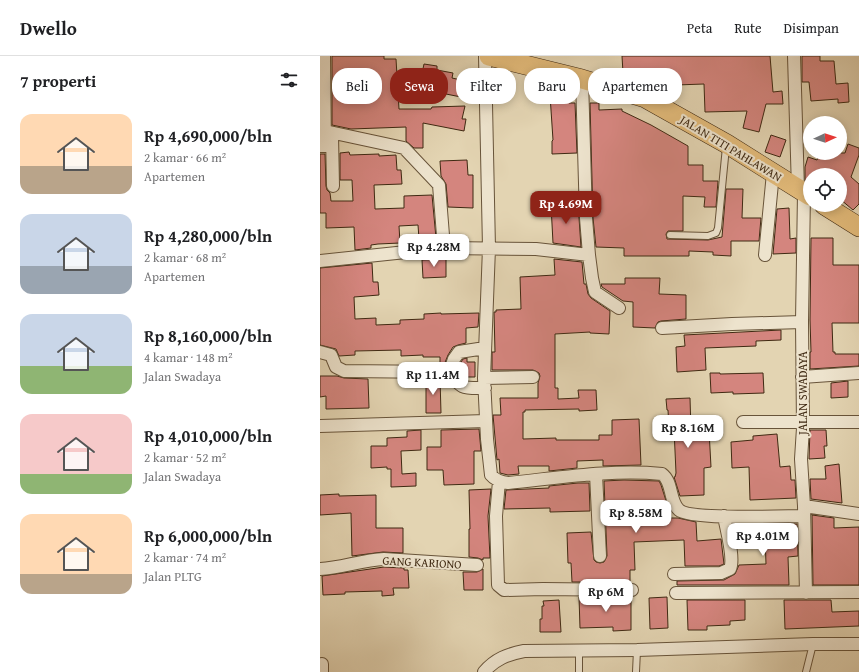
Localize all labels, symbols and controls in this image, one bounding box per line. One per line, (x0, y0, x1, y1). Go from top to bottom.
text: Dwello (20, 14, 77, 42)
text: Peta (687, 18, 712, 38)
text: Rute (734, 18, 762, 38)
text: Disimpan (784, 18, 839, 38)
text: 7 properti (20, 68, 96, 93)
chip: Beli (332, 68, 382, 104)
chip: Sewa (390, 68, 448, 104)
chip: Filter (456, 68, 516, 104)
chip: Baru (524, 68, 580, 104)
chip: Apartemen (588, 68, 682, 104)
icon: filters (278, 69, 300, 91)
street label: JALAN TITI PAHLAWAN (675, 110, 785, 185)
north arrow (803, 116, 847, 160)
map controls (803, 116, 847, 212)
text: Rp 4,690,000/bln (144, 123, 272, 148)
icon: home (52, 130, 100, 178)
text: 2 kamar · 66 m² (144, 148, 226, 167)
text: Apartemen (144, 167, 205, 186)
button: locate (803, 168, 847, 212)
pin: Rp 4.69M (525, 191, 607, 225)
text: Rp 4.69M (539, 194, 593, 213)
text: Rp 4,280,000/bln (144, 223, 272, 248)
icon: home (52, 230, 100, 278)
pin: Rp 4.28M (393, 234, 475, 268)
text: Rp 4.28M (407, 237, 461, 256)
text: 2 kamar · 68 m² (144, 248, 226, 267)
text: Apartemen (144, 267, 205, 286)
text: Rp 8,160,000/bln (144, 323, 272, 348)
icon: home (52, 330, 100, 378)
text: 4 kamar · 148 m² (144, 348, 233, 367)
street label: JALAN SWADAYA (794, 350, 811, 437)
pin: Rp 11.4M (392, 362, 474, 396)
text: Rp 11.4M (406, 365, 460, 384)
text: Jalan Swadaya (144, 367, 221, 386)
pin: Rp 8.16M (647, 415, 729, 449)
text: Rp 8.16M (661, 418, 715, 437)
text: Rp 4,010,000/bln (144, 423, 272, 448)
icon: home (52, 430, 100, 478)
text: 2 kamar · 52 m² (144, 448, 226, 467)
text: Jalan Swadaya (144, 467, 221, 486)
pin: Rp 8.58M (595, 500, 677, 534)
text: Rp 8.58M (609, 503, 663, 522)
text: Rp 6,000,000/bln (144, 523, 272, 548)
pin: Rp 4.01M (722, 523, 804, 557)
text: Rp 4.01M (736, 526, 790, 545)
icon: home (52, 530, 100, 578)
text: 2 kamar · 74 m² (144, 548, 226, 567)
street label: GANG KARIONO (382, 551, 462, 573)
text: Jalan PLTG (144, 567, 202, 586)
pin: Rp 6M (578, 579, 634, 613)
text: Rp 6M (588, 582, 624, 601)

